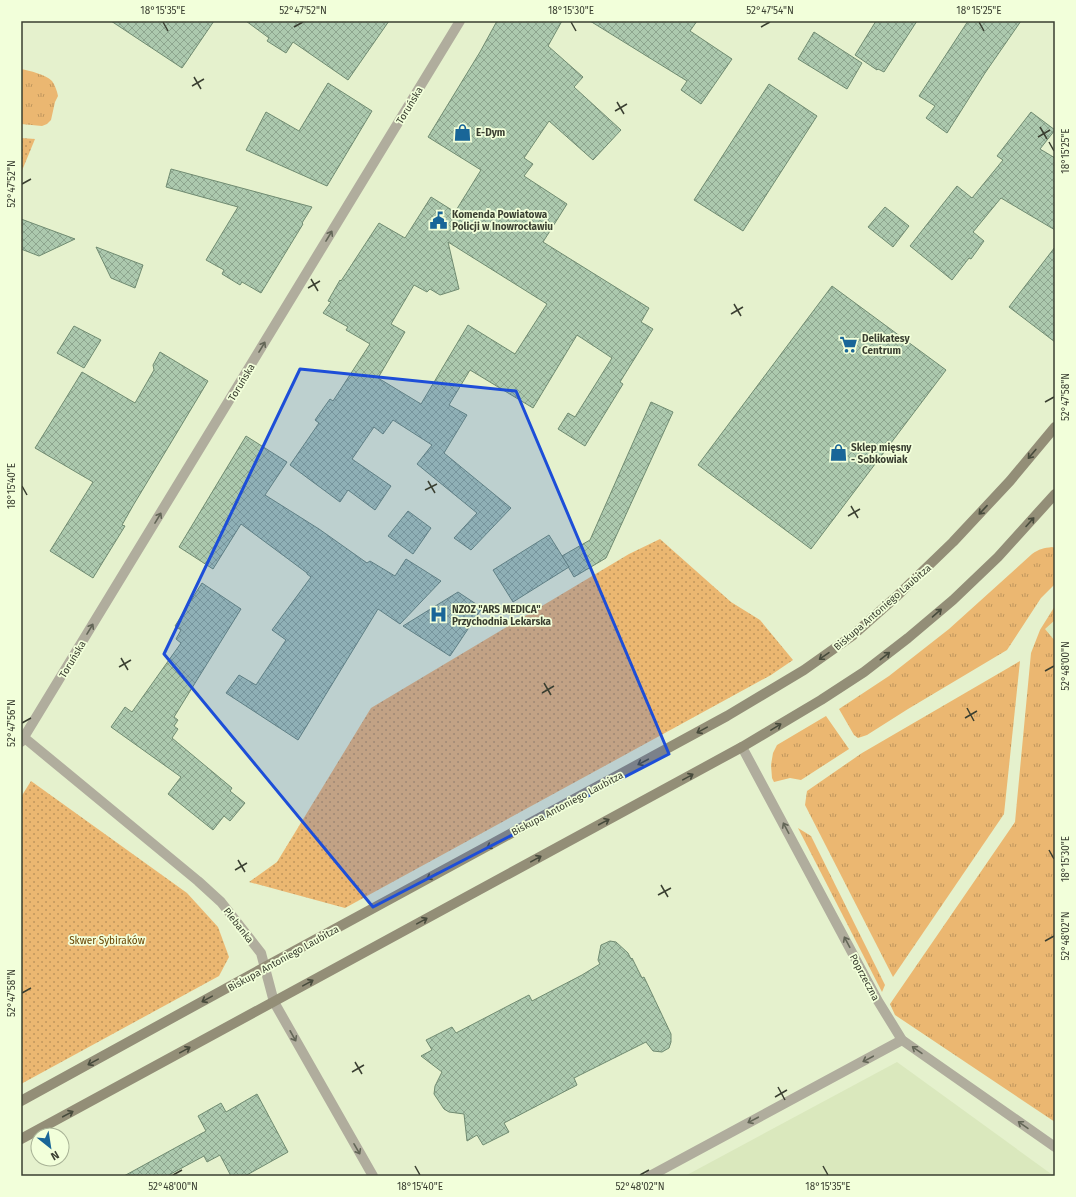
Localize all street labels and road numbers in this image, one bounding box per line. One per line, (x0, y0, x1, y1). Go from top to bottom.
street label: Toruńska (393, 84, 426, 126)
street label: Toruńska (225, 361, 258, 403)
street label: Biskupa Antoniego Laubitza (832, 562, 934, 653)
street label: Toruńska (56, 638, 89, 680)
street label: Biskupa Antoniego Laubitza (509, 769, 626, 839)
street label: Plebanka (221, 906, 256, 946)
street label: Biskupa Antoniego Laubitza (226, 923, 341, 994)
street label: Poprzeczna (847, 952, 881, 1003)

